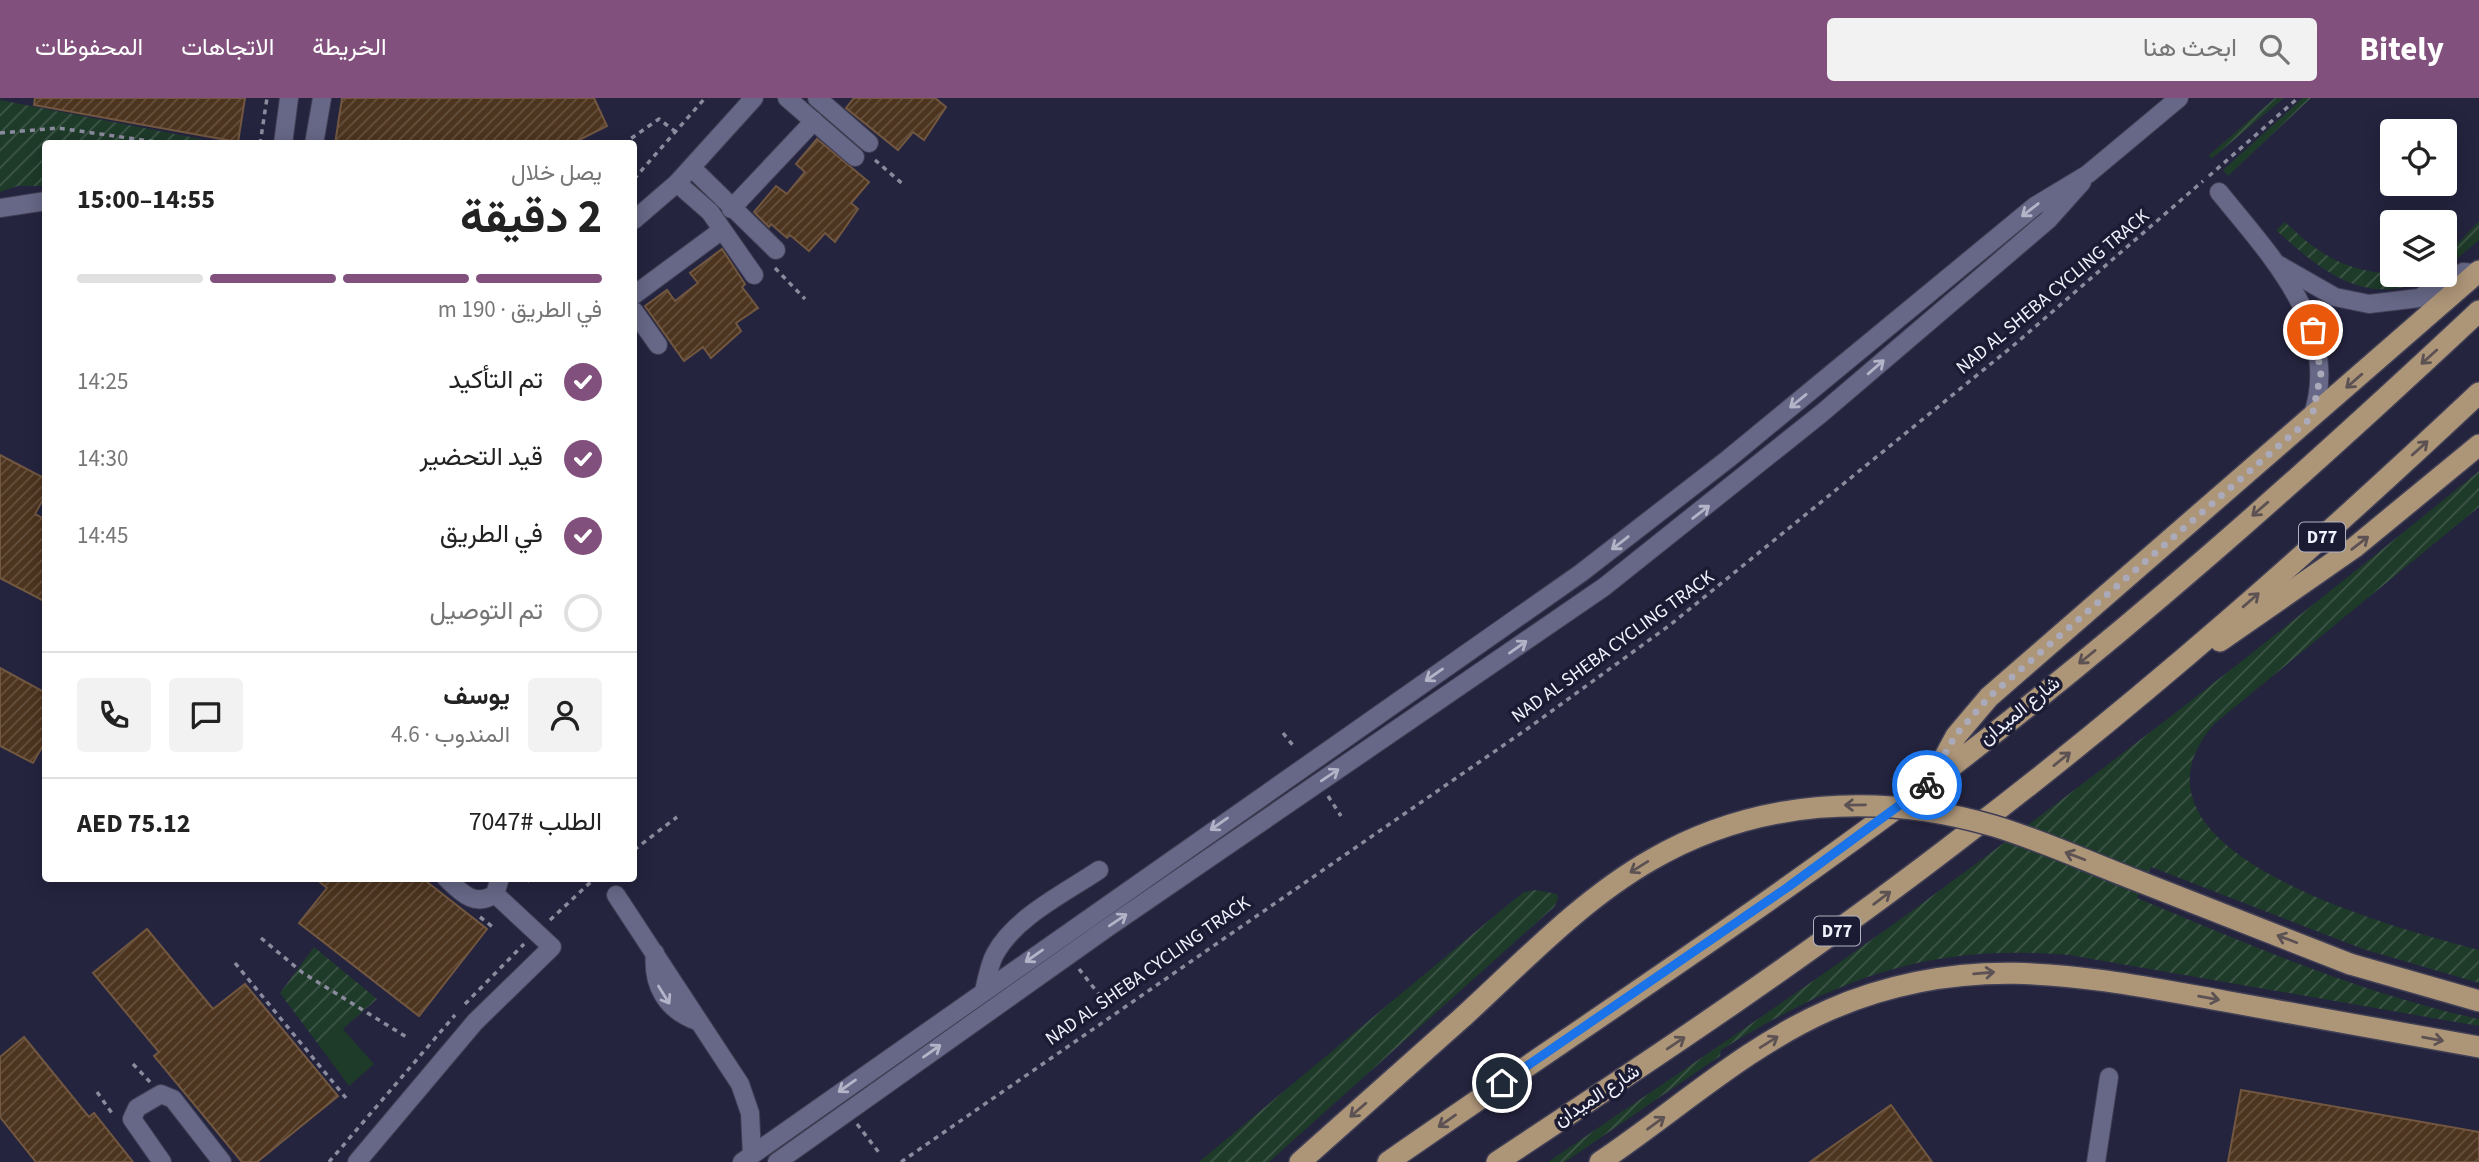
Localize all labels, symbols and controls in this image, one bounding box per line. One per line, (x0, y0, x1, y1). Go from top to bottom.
search box (1827, 18, 2317, 81)
text: Bitely (2359, 26, 2444, 73)
text: ابحث هنا (2143, 29, 2237, 66)
text: المحفوظات (35, 30, 143, 65)
text: الاتجاهات (181, 30, 274, 65)
text: الخريطة (312, 30, 387, 65)
icon: search (2255, 30, 2293, 68)
map controls (2380, 119, 2457, 287)
button: locate (2380, 119, 2457, 196)
text: يصل خلال (511, 156, 602, 189)
text: 14:55–15:00 (77, 181, 215, 218)
text: 2 دقيقة (460, 185, 602, 250)
street label: NAD AL SHEBA CYCLING TRACK (1951, 203, 2155, 381)
one-way arrow (2022, 203, 2040, 218)
button: layers (2380, 210, 2457, 287)
text: في الطريق · 190 m (438, 293, 602, 326)
pin (2283, 300, 2343, 360)
icon: bag (2294, 311, 2332, 349)
one-way arrow (2420, 349, 2438, 365)
one-way arrow (1867, 359, 1885, 375)
text: تم التأكيد (448, 361, 543, 398)
icon: check (564, 363, 602, 401)
text: 14:25 (77, 365, 128, 398)
one-way arrow (2345, 373, 2363, 389)
one-way arrow (1789, 393, 1807, 409)
text: قيد التحضير (419, 438, 543, 475)
icon: check (564, 440, 602, 478)
one-way arrow (2411, 440, 2429, 456)
text: 14:30 (77, 442, 128, 475)
one-way arrow (2251, 501, 2269, 517)
one-way arrow (1692, 504, 1710, 519)
text: في الطريق (440, 515, 543, 552)
icon: check (564, 517, 602, 555)
text: 14:45 (77, 519, 128, 552)
road number: D77 (2299, 522, 2345, 552)
one-way arrow (1611, 535, 1629, 550)
one-way arrow (2351, 535, 2369, 550)
street label: NAD AL SHEBA CYCLING TRACK (1506, 564, 1720, 730)
text: تم التوصيل (429, 592, 543, 629)
one-way arrow (2242, 592, 2259, 609)
one-way arrow (1508, 640, 1527, 654)
one-way arrow (2078, 650, 2097, 665)
one-way arrow (1425, 668, 1444, 682)
street label: شارع الميدان (1974, 670, 2066, 752)
text: يوسف (443, 677, 510, 714)
button: phone (77, 678, 151, 752)
button: chat (169, 678, 243, 752)
button: person (528, 678, 602, 752)
text: المندوب · 4.6 (391, 718, 510, 751)
courier (1892, 750, 1962, 820)
one-way arrow (2053, 751, 2071, 767)
icon: bike (1908, 766, 1946, 804)
one-way arrow (1320, 768, 1340, 782)
one-way arrow (1844, 798, 1867, 812)
text: الطلب #7047 (469, 803, 602, 840)
text: AED 75.12 (77, 805, 191, 842)
one-way arrow (1210, 817, 1229, 831)
one-way arrow (2065, 849, 2086, 862)
one-way arrow (1630, 860, 1650, 874)
street label: NAD AL SHEBA CYCLING TRACK (1040, 890, 1256, 1052)
one-way arrow (1872, 891, 1891, 905)
one-way arrow (1108, 913, 1128, 927)
road number: D77 (1814, 916, 1860, 946)
one-way arrow (2276, 932, 2298, 945)
one-way arrow (1025, 949, 1044, 963)
one-way arrow (1972, 966, 1995, 979)
one-way arrow (658, 985, 672, 1005)
one-way arrow (2197, 992, 2220, 1006)
one-way arrow (2421, 1032, 2444, 1046)
one-way arrow (1759, 1035, 1779, 1049)
one-way arrow (1666, 1036, 1685, 1051)
one-way arrow (922, 1044, 941, 1058)
pin (1472, 1053, 1532, 1113)
street label: شارع الميدان (1549, 1058, 1645, 1134)
icon: home (1483, 1064, 1521, 1102)
one-way arrow (838, 1079, 857, 1093)
one-way arrow (1350, 1102, 1368, 1118)
one-way arrow (1438, 1114, 1457, 1128)
one-way arrow (1646, 1116, 1665, 1130)

